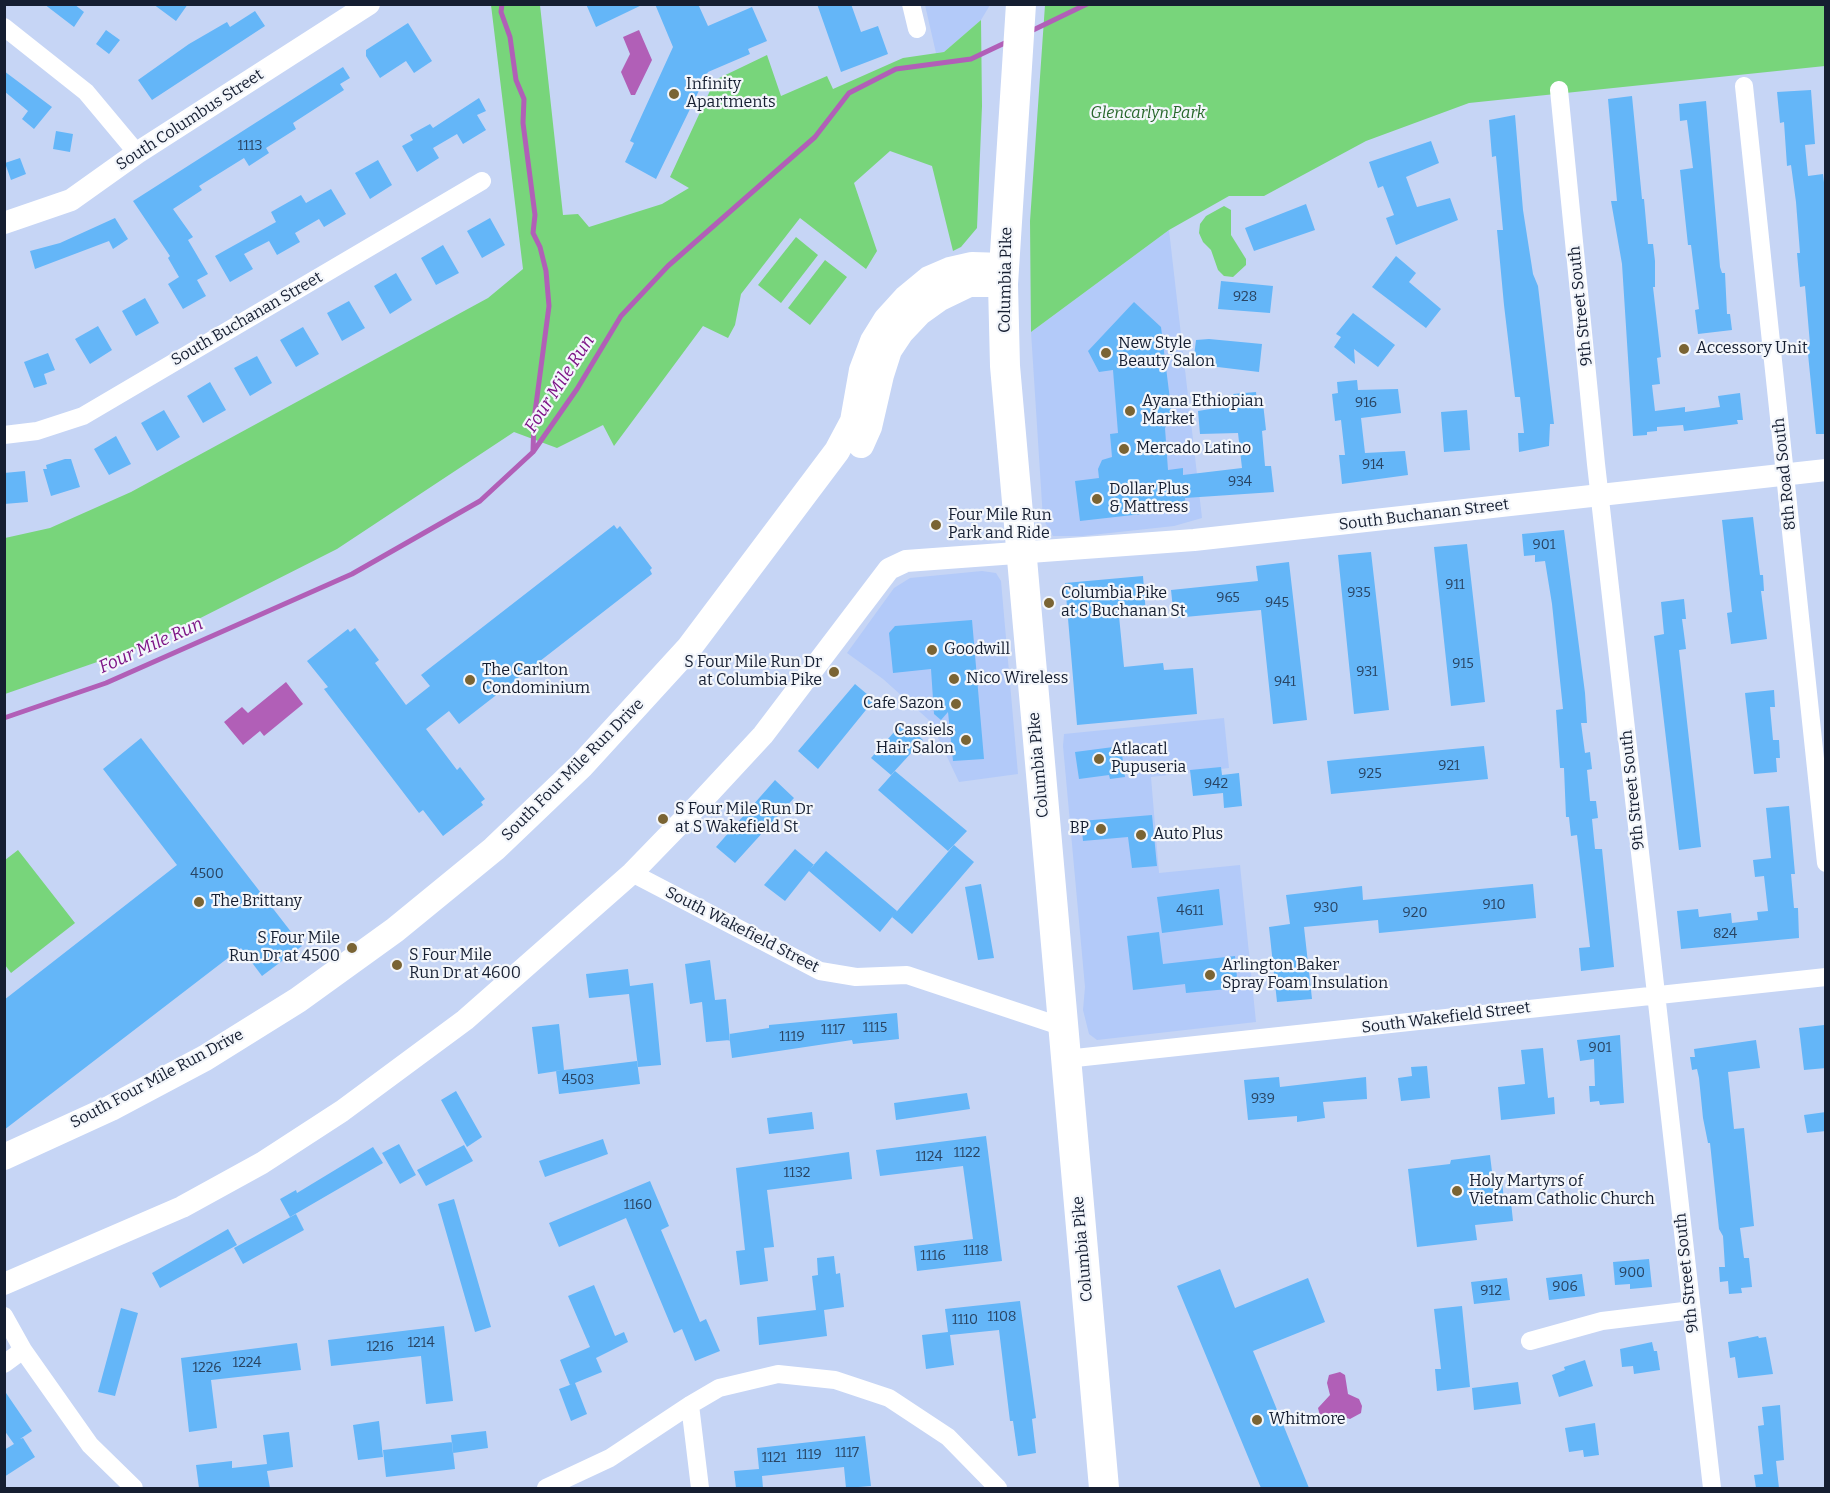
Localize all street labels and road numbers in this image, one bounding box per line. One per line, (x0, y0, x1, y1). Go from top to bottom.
street label: South Columbus Street (113, 65, 267, 175)
street label: Columbia Pike (995, 227, 1017, 333)
street label: 9th Street South (1565, 245, 1597, 367)
street label: South Buchanan Street (168, 268, 326, 370)
street label: 8th Road South (1770, 417, 1800, 531)
street label: South Buchanan Street (1338, 495, 1510, 535)
street label: South Four Mile Run Drive (498, 695, 648, 845)
street label: Columbia Pike (1025, 711, 1053, 819)
street label: 9th Street South (1617, 729, 1649, 851)
street label: South Wakefield Street (662, 883, 822, 977)
street label: South Wakefield Street (1360, 998, 1532, 1038)
street label: South Four Mile Run Drive (67, 1025, 247, 1133)
street label: Columbia Pike (1069, 1195, 1097, 1303)
street label: 9th Street South (1671, 1212, 1703, 1334)

